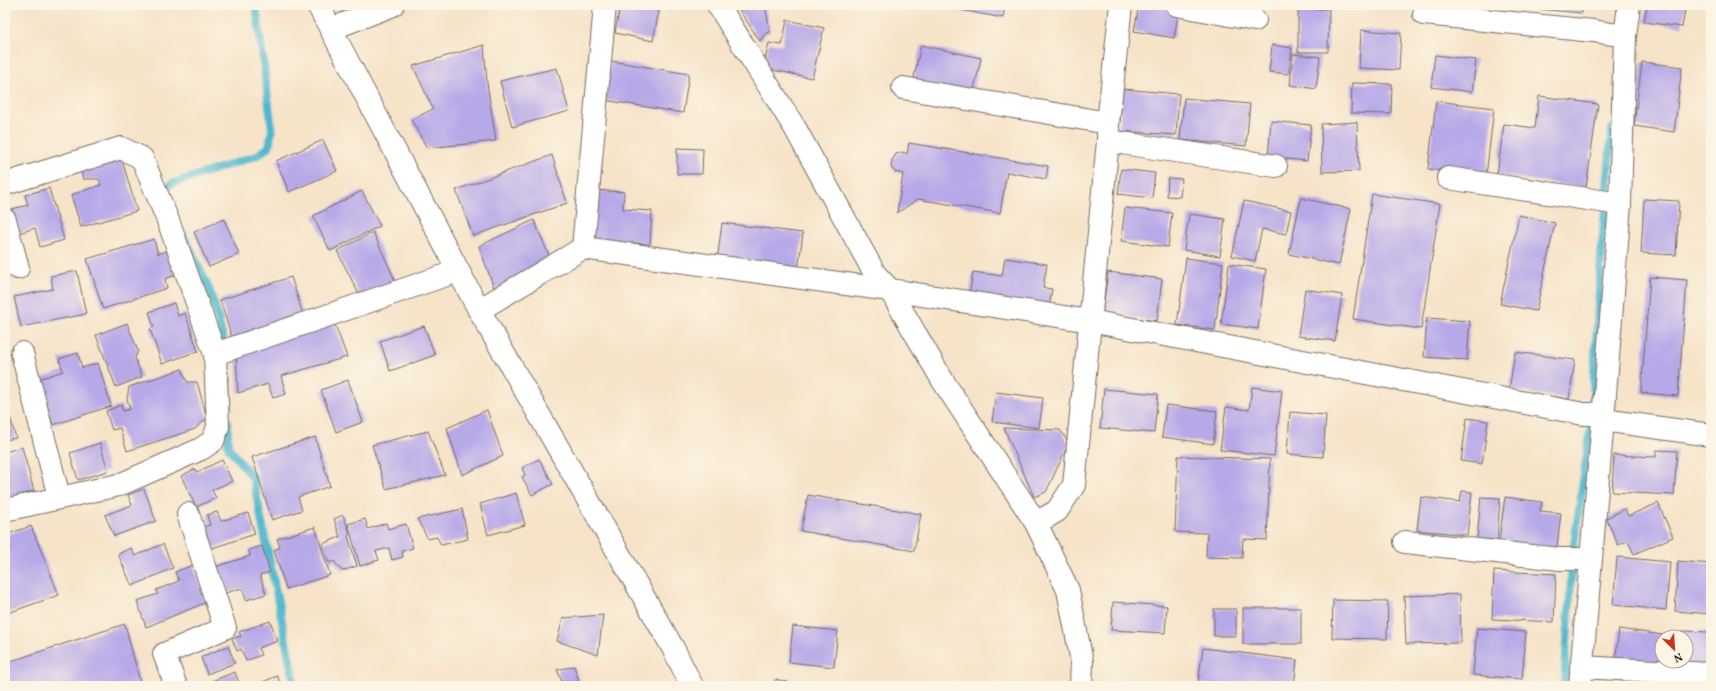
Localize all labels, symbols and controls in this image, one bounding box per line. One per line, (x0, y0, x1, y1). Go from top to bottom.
north arrow (1654, 629, 1694, 669)
text: N (1671, 648, 1684, 665)

